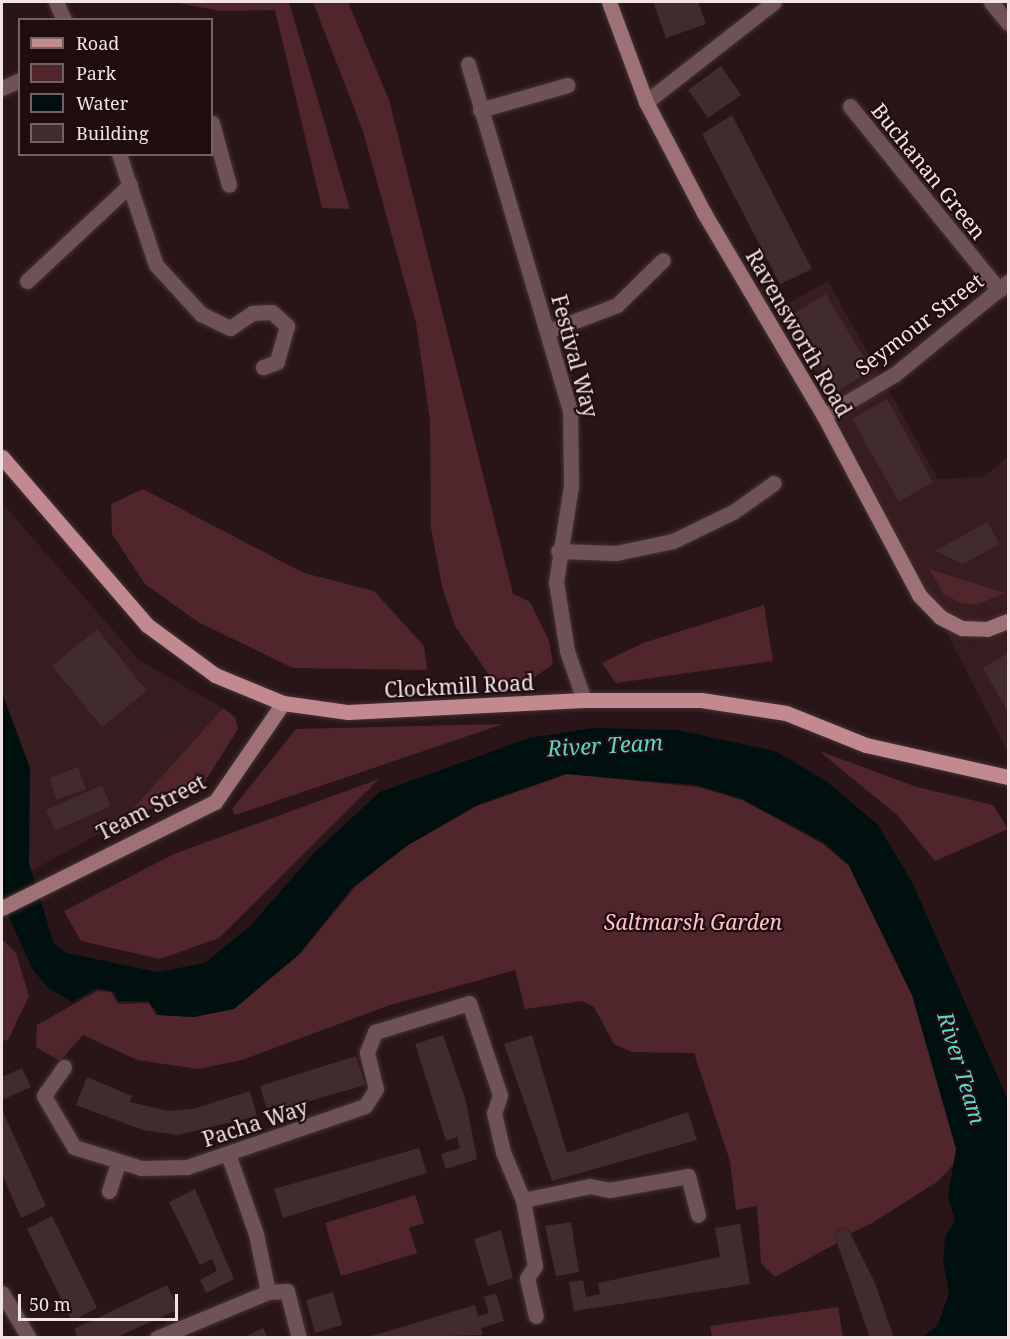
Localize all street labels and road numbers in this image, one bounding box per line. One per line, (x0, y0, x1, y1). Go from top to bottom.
street label: Buchanan Green (866, 98, 992, 244)
street label: Ravensworth Road (741, 245, 857, 421)
street label: Seymour Street (850, 268, 988, 380)
street label: Festival Way (547, 292, 603, 420)
street label: Clockmill Road (384, 669, 534, 703)
street label: Team Street (92, 769, 210, 845)
street label: Pacha Way (199, 1094, 311, 1152)

